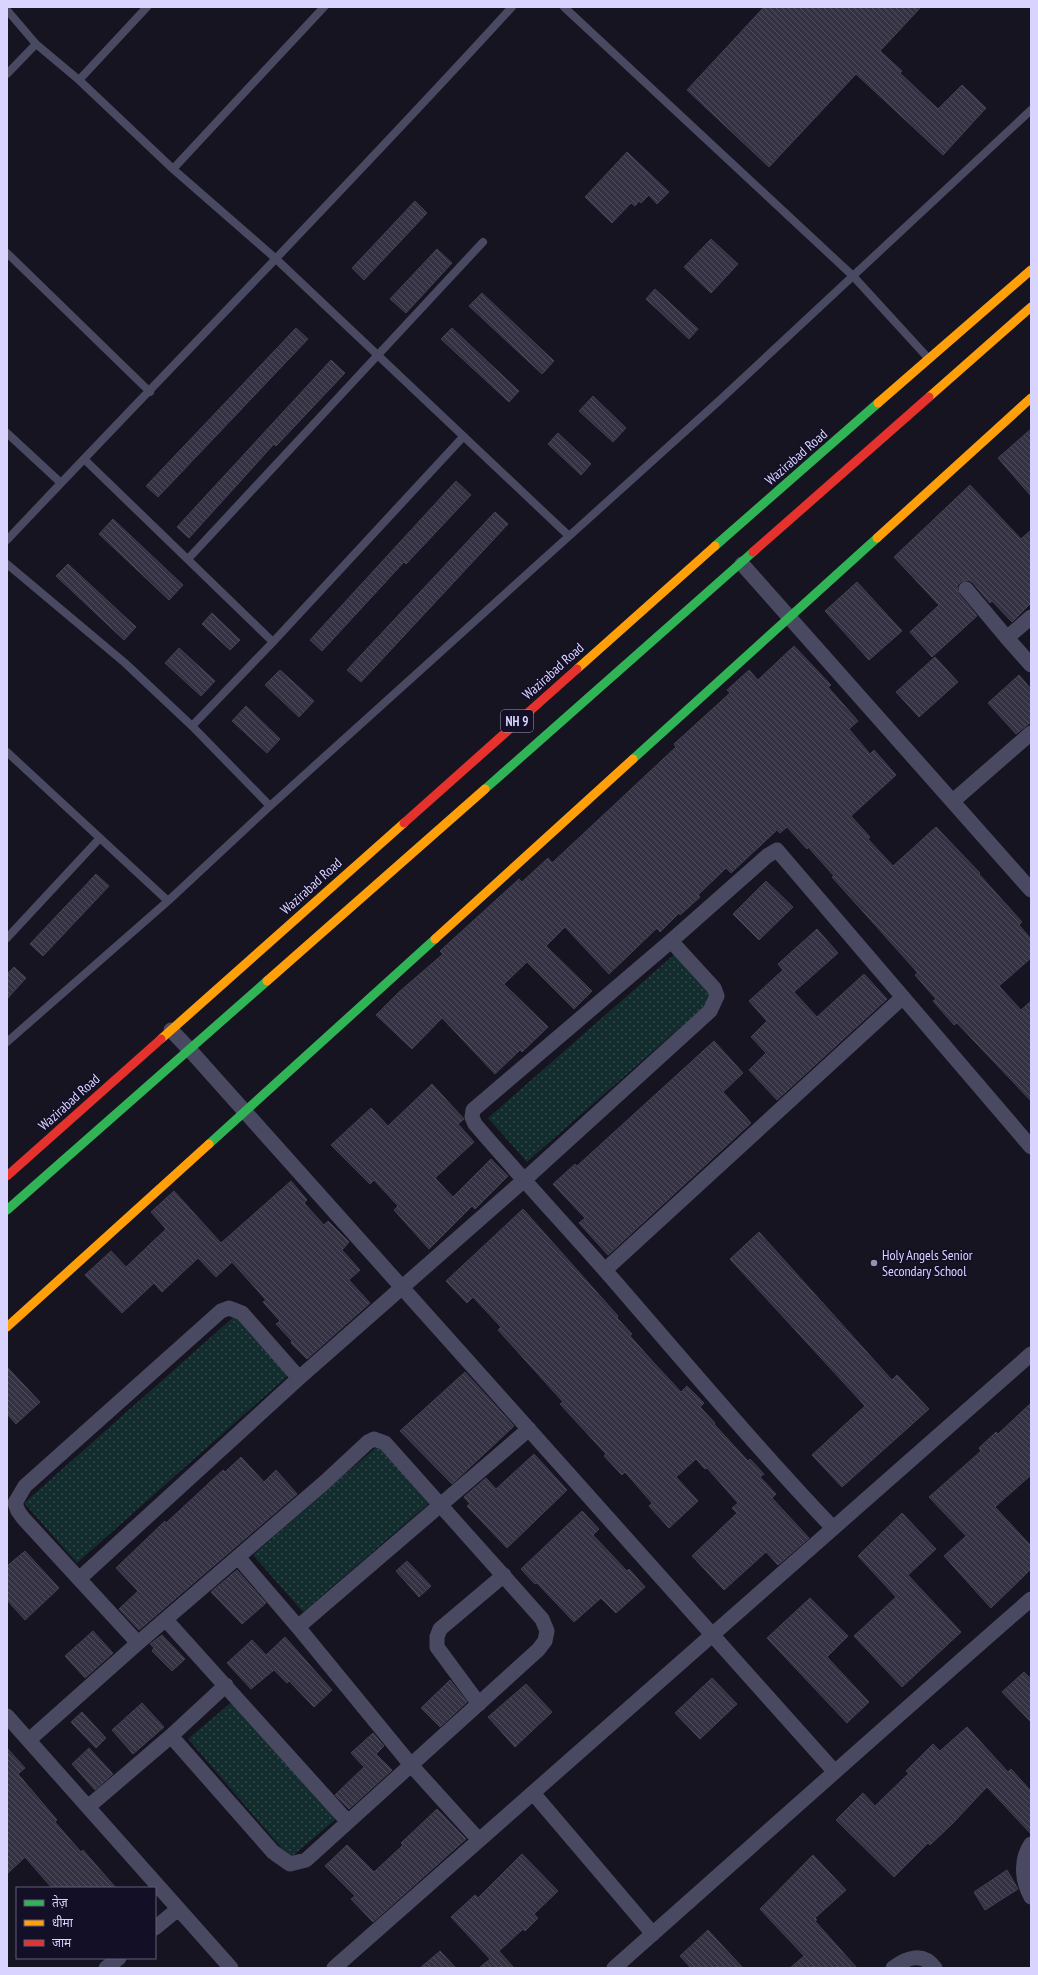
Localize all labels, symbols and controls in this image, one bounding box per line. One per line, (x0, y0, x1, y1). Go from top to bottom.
street label: Wazirabad Road (761, 425, 831, 489)
street label: Wazirabad Road (519, 639, 587, 703)
road number: NH 9 (501, 710, 533, 732)
street label: Wazirabad Road (277, 854, 345, 918)
street label: Wazirabad Road (35, 1070, 103, 1134)
place label: Holy Angels Senior Secondary School (882, 1246, 973, 1280)
marker: Holy Angels Senior Secondary School (869, 1258, 879, 1268)
legend (16, 1887, 156, 1959)
text: तेज़ (52, 1895, 69, 1910)
text: धीमा (52, 1915, 74, 1930)
text: जाम (52, 1935, 72, 1950)

